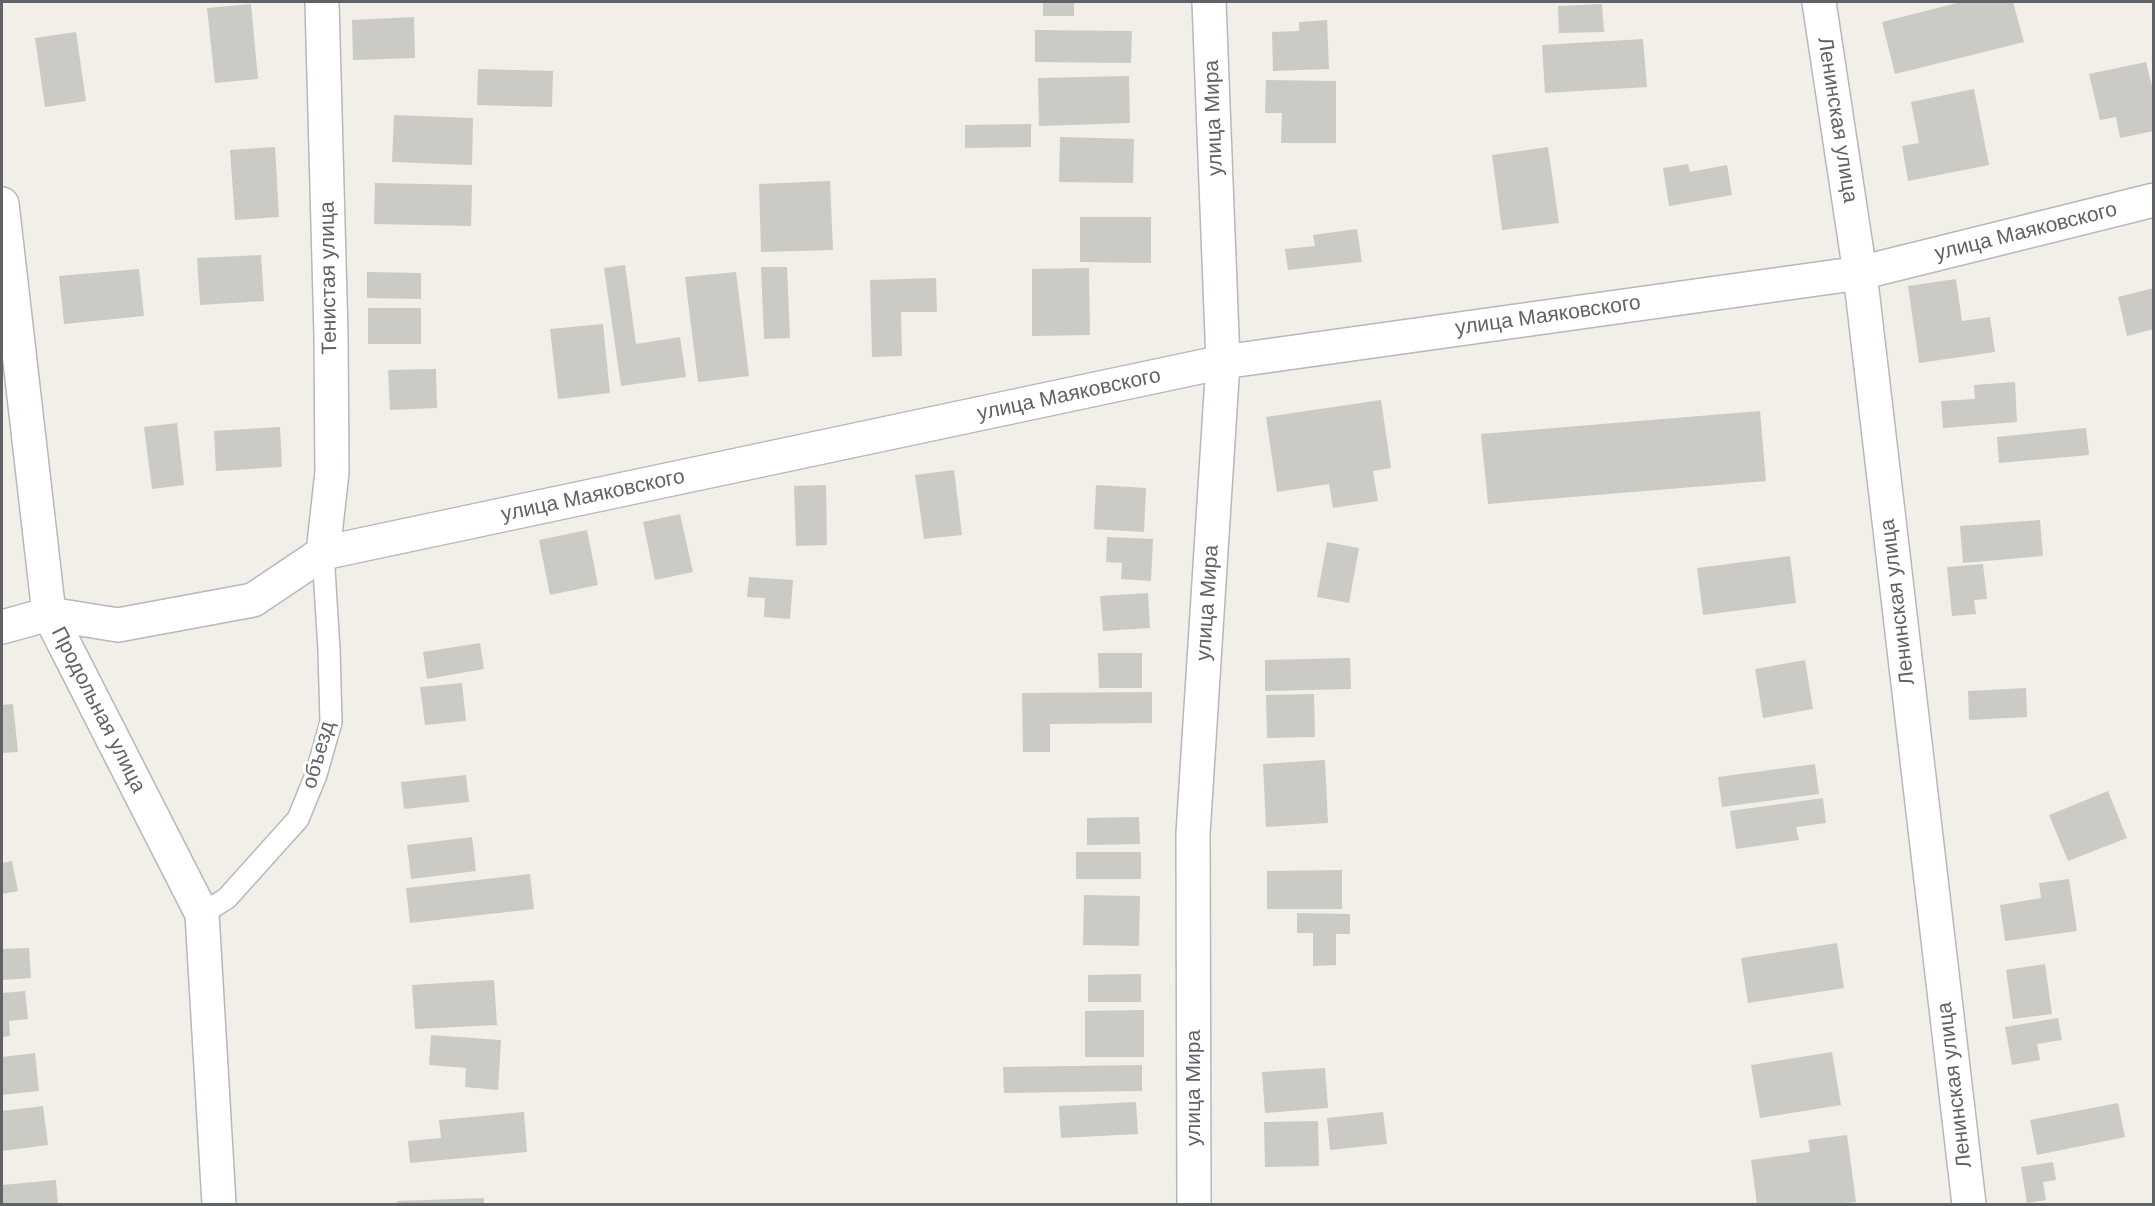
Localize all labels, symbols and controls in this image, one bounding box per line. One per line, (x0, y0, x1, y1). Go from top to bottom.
street label: Ленинская улица (1811, 35, 1863, 205)
street label: улица Мира (1199, 60, 1229, 176)
street label: улица Маяковского (1932, 197, 2120, 267)
street label: Тенистая улица (315, 201, 343, 355)
street label: улица Маяковского (1454, 291, 1642, 341)
street label: улица Маяковского (975, 363, 1163, 427)
street label: улица Маяковского (499, 464, 687, 528)
street label: Ленинская улица (1875, 518, 1921, 686)
street label: улица Мира (1191, 544, 1225, 662)
street label: Продольная улица (45, 623, 151, 797)
street label: объезд (297, 718, 341, 792)
street label: Ленинская улица (1932, 1001, 1978, 1169)
street label: улица Мира (1181, 1030, 1207, 1146)

